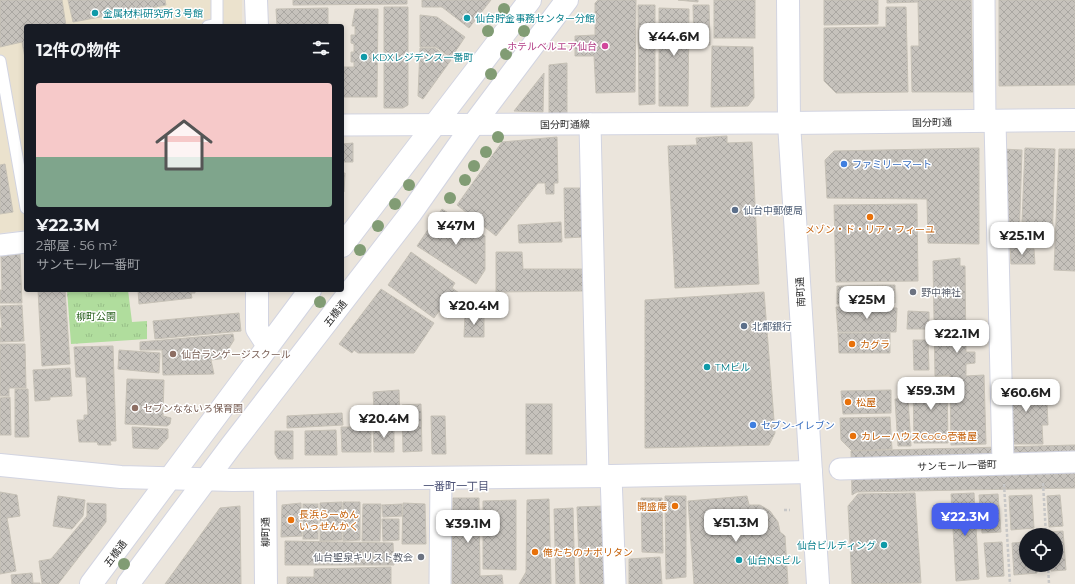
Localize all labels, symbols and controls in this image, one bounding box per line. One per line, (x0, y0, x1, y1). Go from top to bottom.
place label: 金属材料研究所３号館 (103, 7, 203, 20)
marker: 金属材料研究所３号館 (90, 8, 100, 18)
place label: 仙台貯金事務センター分館 (475, 12, 595, 25)
marker: 仙台貯金事務センター分館 (462, 13, 472, 23)
pin: ¥44.6M (641, 23, 707, 57)
text: ¥44.6M (648, 28, 700, 44)
icon: filters (310, 37, 332, 59)
text: 12件の物件 (36, 40, 121, 60)
place label: ホテルベルエア仙台 (507, 40, 597, 53)
marker: ホテルベルエア仙台 (600, 41, 610, 51)
place label: KDXレジデンス一番町 (372, 51, 473, 64)
marker: KDXレジデンス一番町 (359, 52, 369, 62)
icon: home (148, 109, 220, 181)
street label: 国分町通 (912, 116, 952, 129)
street label: 国分町通線 (540, 118, 590, 131)
place label: ファミリーマート (852, 158, 932, 171)
marker: ファミリーマート (839, 159, 849, 169)
place label: 仙台中郵便局 (743, 204, 803, 217)
marker: 仙台中郵便局 (730, 205, 740, 215)
pin: ¥47M (432, 212, 480, 246)
marker: メゾン・ド・リア・フィーユ (865, 212, 875, 222)
text: ¥22.3M (36, 215, 100, 235)
text: ¥47M (437, 217, 475, 233)
pin: ¥25.1M (989, 222, 1055, 256)
place label: メゾン・ド・リア・フィーユ (805, 223, 935, 236)
text: ¥25.1M (999, 227, 1045, 243)
text: 2部屋 · 56 m² (36, 237, 118, 253)
text: サンモール一番町 (36, 256, 140, 272)
street label: 南町通 (793, 277, 808, 307)
pin: ¥25M (843, 286, 891, 320)
place label: 野中神社 (921, 286, 961, 299)
marker: 野中神社 (908, 287, 918, 297)
text: ¥25M (848, 291, 886, 307)
pin: ¥20.4M (441, 292, 507, 326)
street label: 五橋通 (321, 297, 350, 329)
text: ¥20.4M (449, 297, 499, 313)
park label: 柳町公園 (76, 310, 116, 323)
place label: 北都銀行 (752, 320, 792, 333)
pin: ¥22.1M (924, 320, 990, 354)
marker: 北都銀行 (739, 321, 749, 331)
text: ¥22.1M (934, 325, 980, 341)
place label: カグラ (860, 338, 890, 351)
marker: カグラ (847, 339, 857, 349)
place label: 仙台ランゲージスクール (181, 348, 291, 361)
marker: 仙台ランゲージスクール (168, 349, 178, 359)
place label: TMビル (715, 361, 750, 374)
marker: TMビル (702, 362, 712, 372)
pin: ¥59.3M (898, 377, 964, 411)
pin: ¥60.6M (993, 379, 1059, 413)
text: ¥59.3M (906, 382, 956, 398)
text: ¥60.6M (1001, 384, 1051, 400)
place label: 松屋 (856, 396, 876, 409)
marker: 松屋 (843, 397, 853, 407)
place label: セブンなないろ保育園 (143, 402, 243, 415)
marker: セブンなないろ保育園 (130, 403, 140, 413)
pin: ¥20.4M (351, 405, 417, 439)
text: ¥20.4M (359, 410, 409, 426)
place label: セブン-イレブン (761, 419, 835, 432)
marker: セブン-イレブン (748, 420, 758, 430)
place label: カレーハウスCoCo壱番屋 (861, 430, 977, 443)
marker: カレーハウスCoCo壱番屋 (848, 431, 858, 441)
street label: サンモール一番町 (917, 458, 997, 473)
district label: 一番町一丁目 (423, 479, 489, 493)
place label: 開盛庵 (637, 500, 667, 513)
marker: 開盛庵 (670, 501, 680, 511)
pin: ¥22.3M (932, 503, 998, 537)
place label: 長浜らーめん いっせんかく (299, 508, 359, 533)
text: ¥22.3M (941, 508, 989, 524)
pin: ¥51.3M (703, 509, 769, 543)
pin: ¥39.1M (435, 510, 501, 544)
text: ¥51.3M (713, 514, 759, 530)
marker: 長浜らーめん いっせんかく (286, 515, 296, 525)
text: ¥39.1M (445, 515, 491, 531)
street label: 柳町通 (259, 517, 272, 547)
map controls (1019, 528, 1063, 572)
button: locate (1019, 528, 1063, 572)
street label: 五橋通 (101, 537, 130, 569)
place label: 仙台ビルディング (797, 539, 876, 552)
marker: 仙台ビルディング (879, 540, 889, 550)
place label: 俺たちのナポリタン (542, 546, 633, 559)
marker: 俺たちのナポリタン (530, 547, 540, 557)
place label: 仙台聖泉キリスト教会 (313, 551, 413, 564)
marker: 仙台聖泉キリスト教会 (416, 552, 426, 562)
place label: 仙台NSビル (747, 554, 801, 567)
marker: 仙台NSビル (734, 555, 744, 565)

